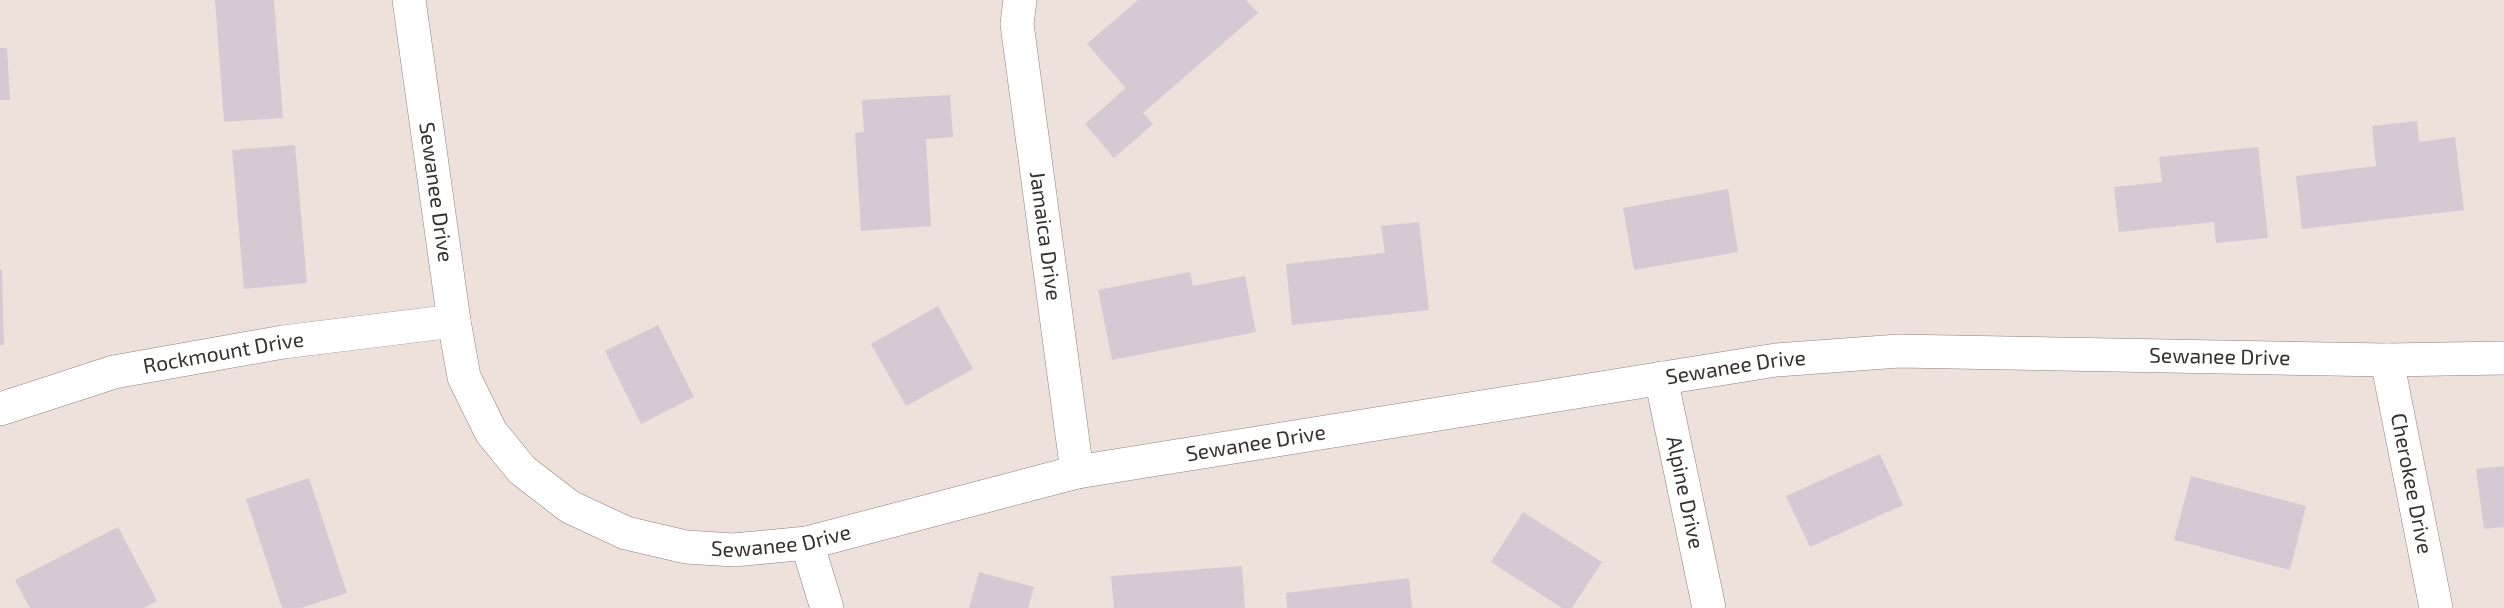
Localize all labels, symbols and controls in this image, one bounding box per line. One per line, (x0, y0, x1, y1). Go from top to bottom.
street label: Sewanee Drive (415, 120, 460, 264)
street label: Jamaica Drive (1026, 170, 1068, 302)
street label: Rockmount Drive (141, 326, 305, 378)
street label: Sewanee Drive (2149, 342, 2291, 369)
street label: Sewanee Drive (1664, 344, 1806, 388)
street label: Cherokee Drive (2387, 411, 2439, 556)
street label: Sewanee Drive (1184, 418, 1327, 465)
street label: Alpine Drive (1662, 433, 1710, 551)
street label: Sewanee Drive (710, 518, 853, 561)

